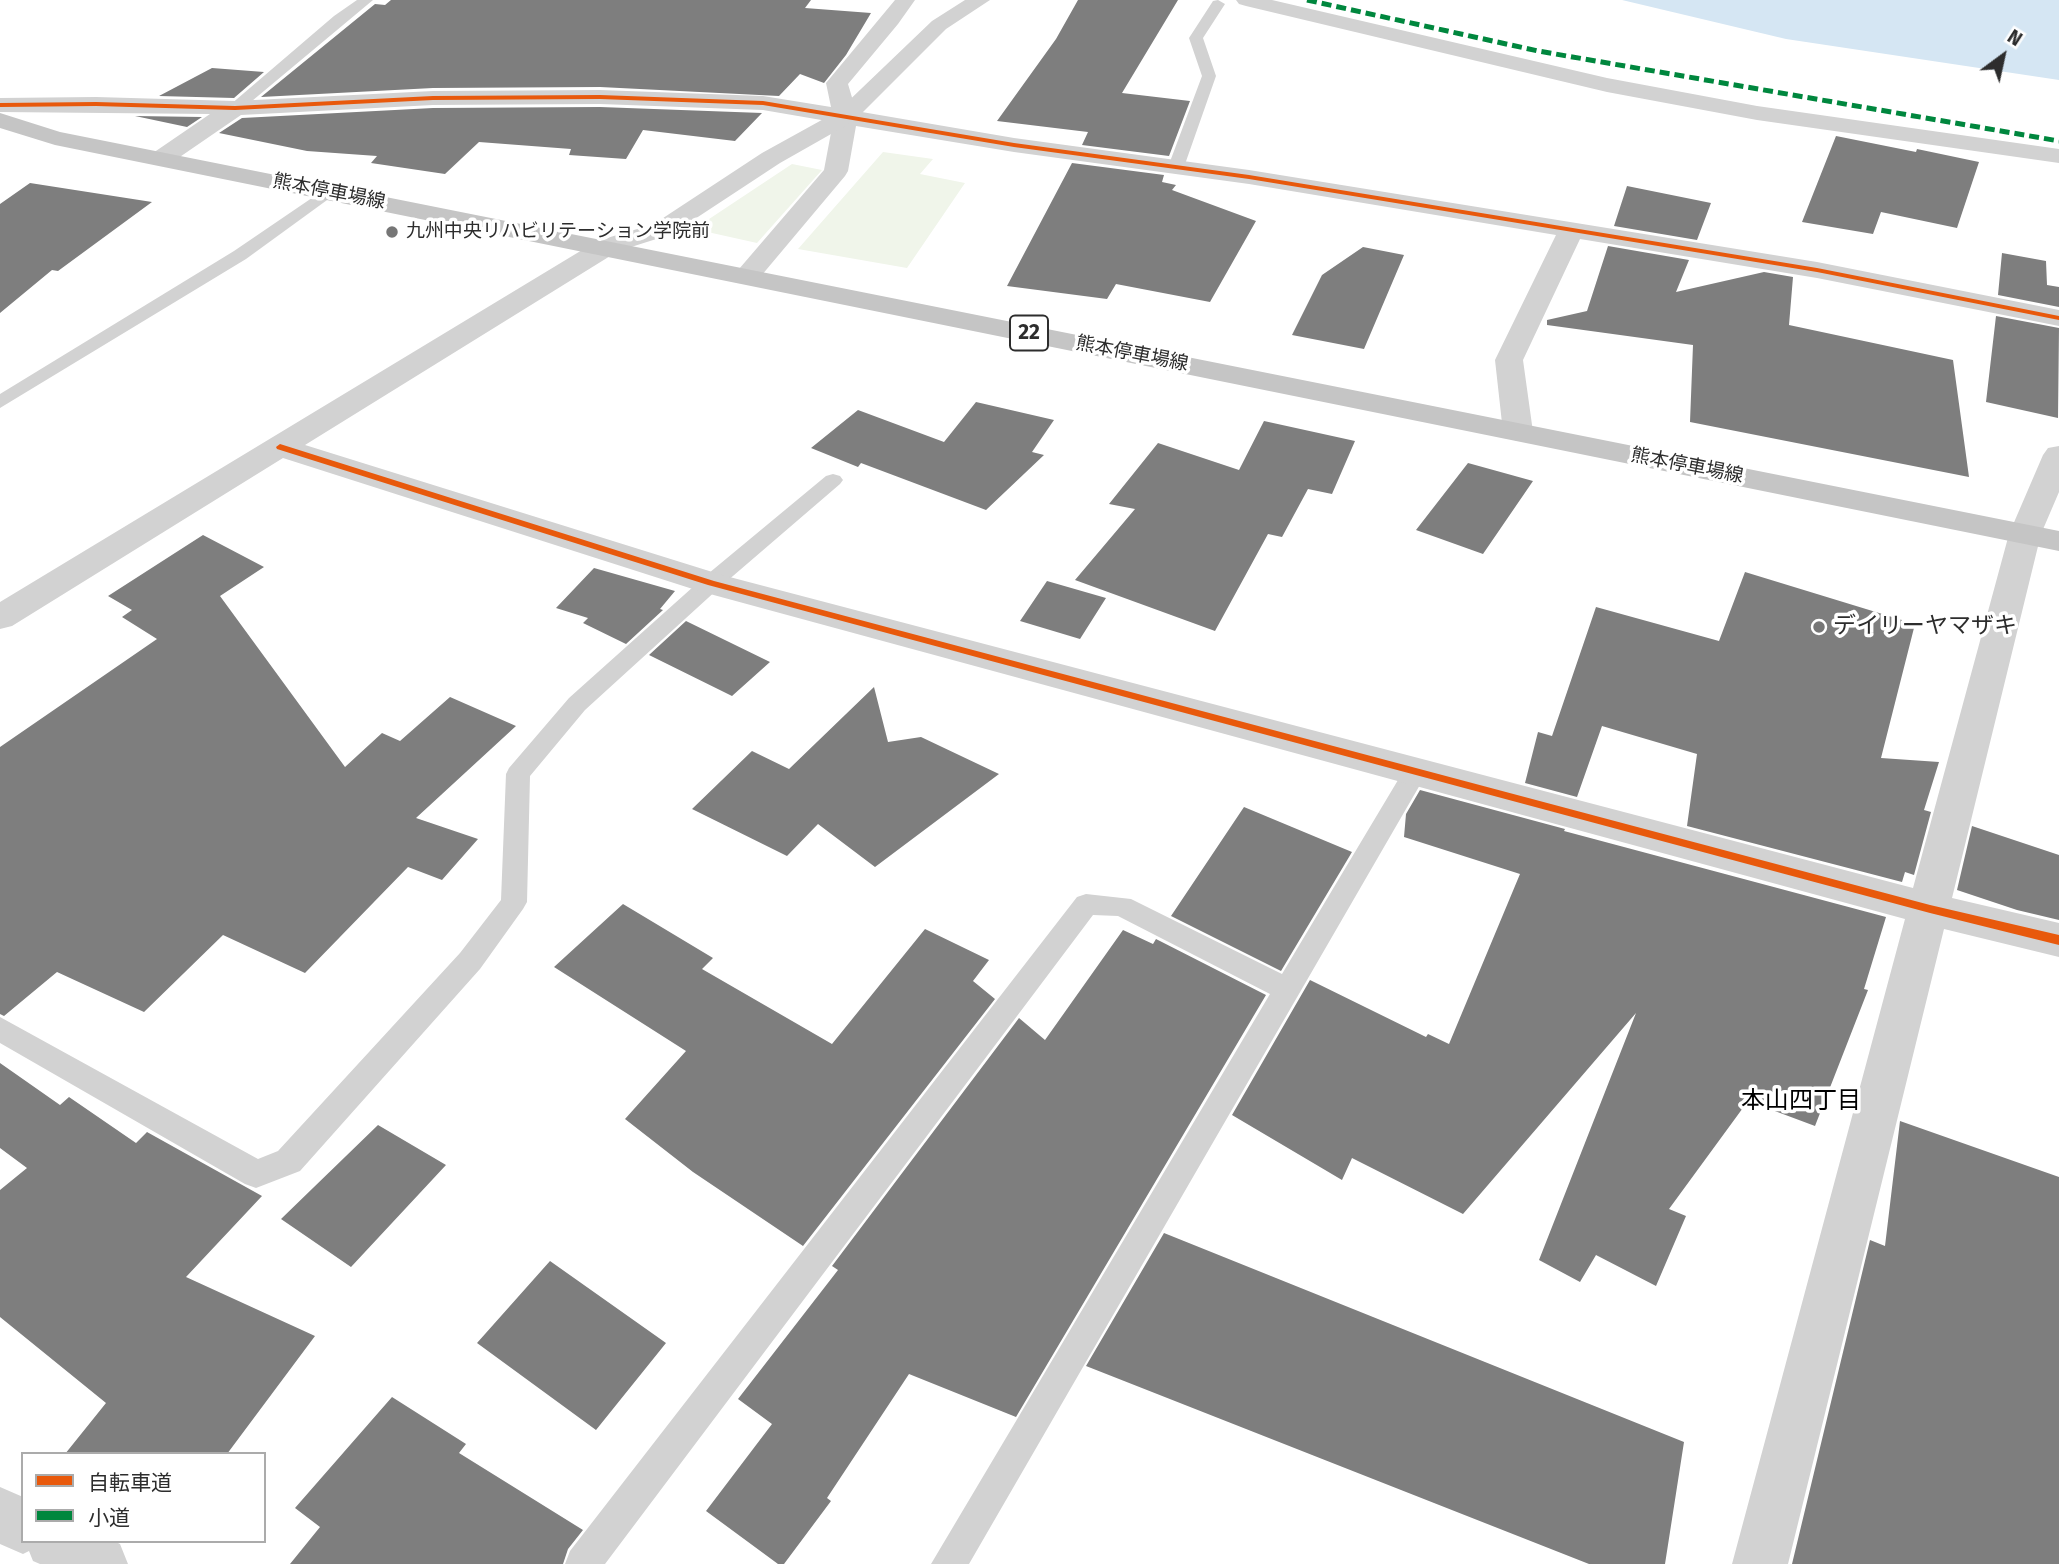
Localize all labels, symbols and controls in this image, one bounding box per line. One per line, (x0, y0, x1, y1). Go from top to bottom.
north arrow (1968, 21, 2038, 91)
text: N (2003, 25, 2026, 51)
street label: 熊本停車場線 (271, 170, 387, 214)
place label: 九州中央リハビリテーション学院前 (406, 221, 710, 243)
marker: 九州中央リハビリテーション学院前 (384, 224, 400, 240)
road number: 22 (1010, 316, 1048, 350)
street label: 熊本停車場線 (1074, 332, 1190, 376)
street label: 熊本停車場線 (1629, 444, 1745, 488)
place label: デイリーヤマザキ (1833, 613, 2017, 641)
marker: デイリーヤマザキ (1811, 619, 1827, 635)
district label: 本山四丁目 (1741, 1087, 1861, 1115)
legend (21, 1452, 266, 1543)
text: 自転車道 (88, 1470, 172, 1496)
text: 小道 (88, 1505, 130, 1531)

